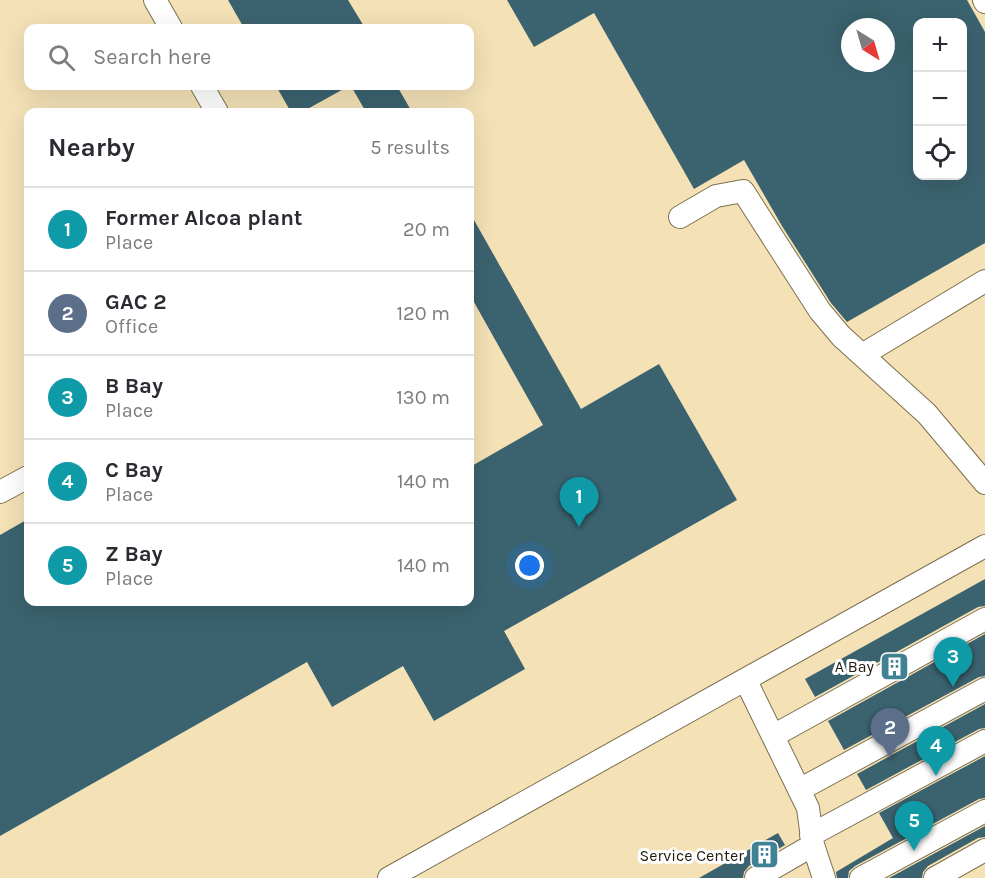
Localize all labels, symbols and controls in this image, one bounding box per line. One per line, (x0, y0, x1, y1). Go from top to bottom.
north arrow (841, 18, 895, 72)
map controls (913, 18, 967, 180)
button: + (913, 18, 967, 72)
search box (24, 24, 474, 90)
icon: search (45, 41, 78, 74)
text: Search here (93, 44, 211, 70)
button: − (913, 72, 967, 126)
button: locate (913, 126, 967, 180)
text: Nearby (48, 132, 135, 163)
text: 5 results (370, 136, 450, 159)
text: Former Alcoa plant (105, 205, 303, 231)
text: 1 (64, 218, 71, 241)
text: 20 m (403, 218, 450, 241)
text: Place (105, 231, 153, 254)
text: GAC 2 (105, 289, 166, 315)
text: 2 (61, 302, 74, 325)
text: 120 m (396, 302, 450, 325)
text: Office (105, 315, 158, 338)
text: B Bay (105, 373, 163, 399)
text: 3 (61, 386, 74, 409)
text: 130 m (396, 386, 450, 409)
text: Place (105, 399, 153, 422)
text: C Bay (105, 457, 163, 483)
text: 4 (62, 470, 73, 493)
text: 140 m (397, 470, 450, 493)
pin: 1 (560, 478, 598, 527)
text: Place (105, 483, 153, 506)
text: Z Bay (105, 541, 163, 567)
your location (515, 551, 544, 580)
text: 5 (62, 554, 73, 577)
text: 140 m (397, 554, 450, 577)
text: Place (105, 567, 153, 590)
pin: 3 (934, 638, 972, 687)
building icon: A Bay (879, 650, 911, 682)
place label: A Bay (835, 657, 875, 676)
pin: 2 (870, 708, 910, 758)
pin: 4 (916, 726, 956, 776)
pin: 5 (894, 802, 934, 851)
building icon: Service Center (749, 839, 781, 871)
place label: Service Center (640, 846, 744, 865)

